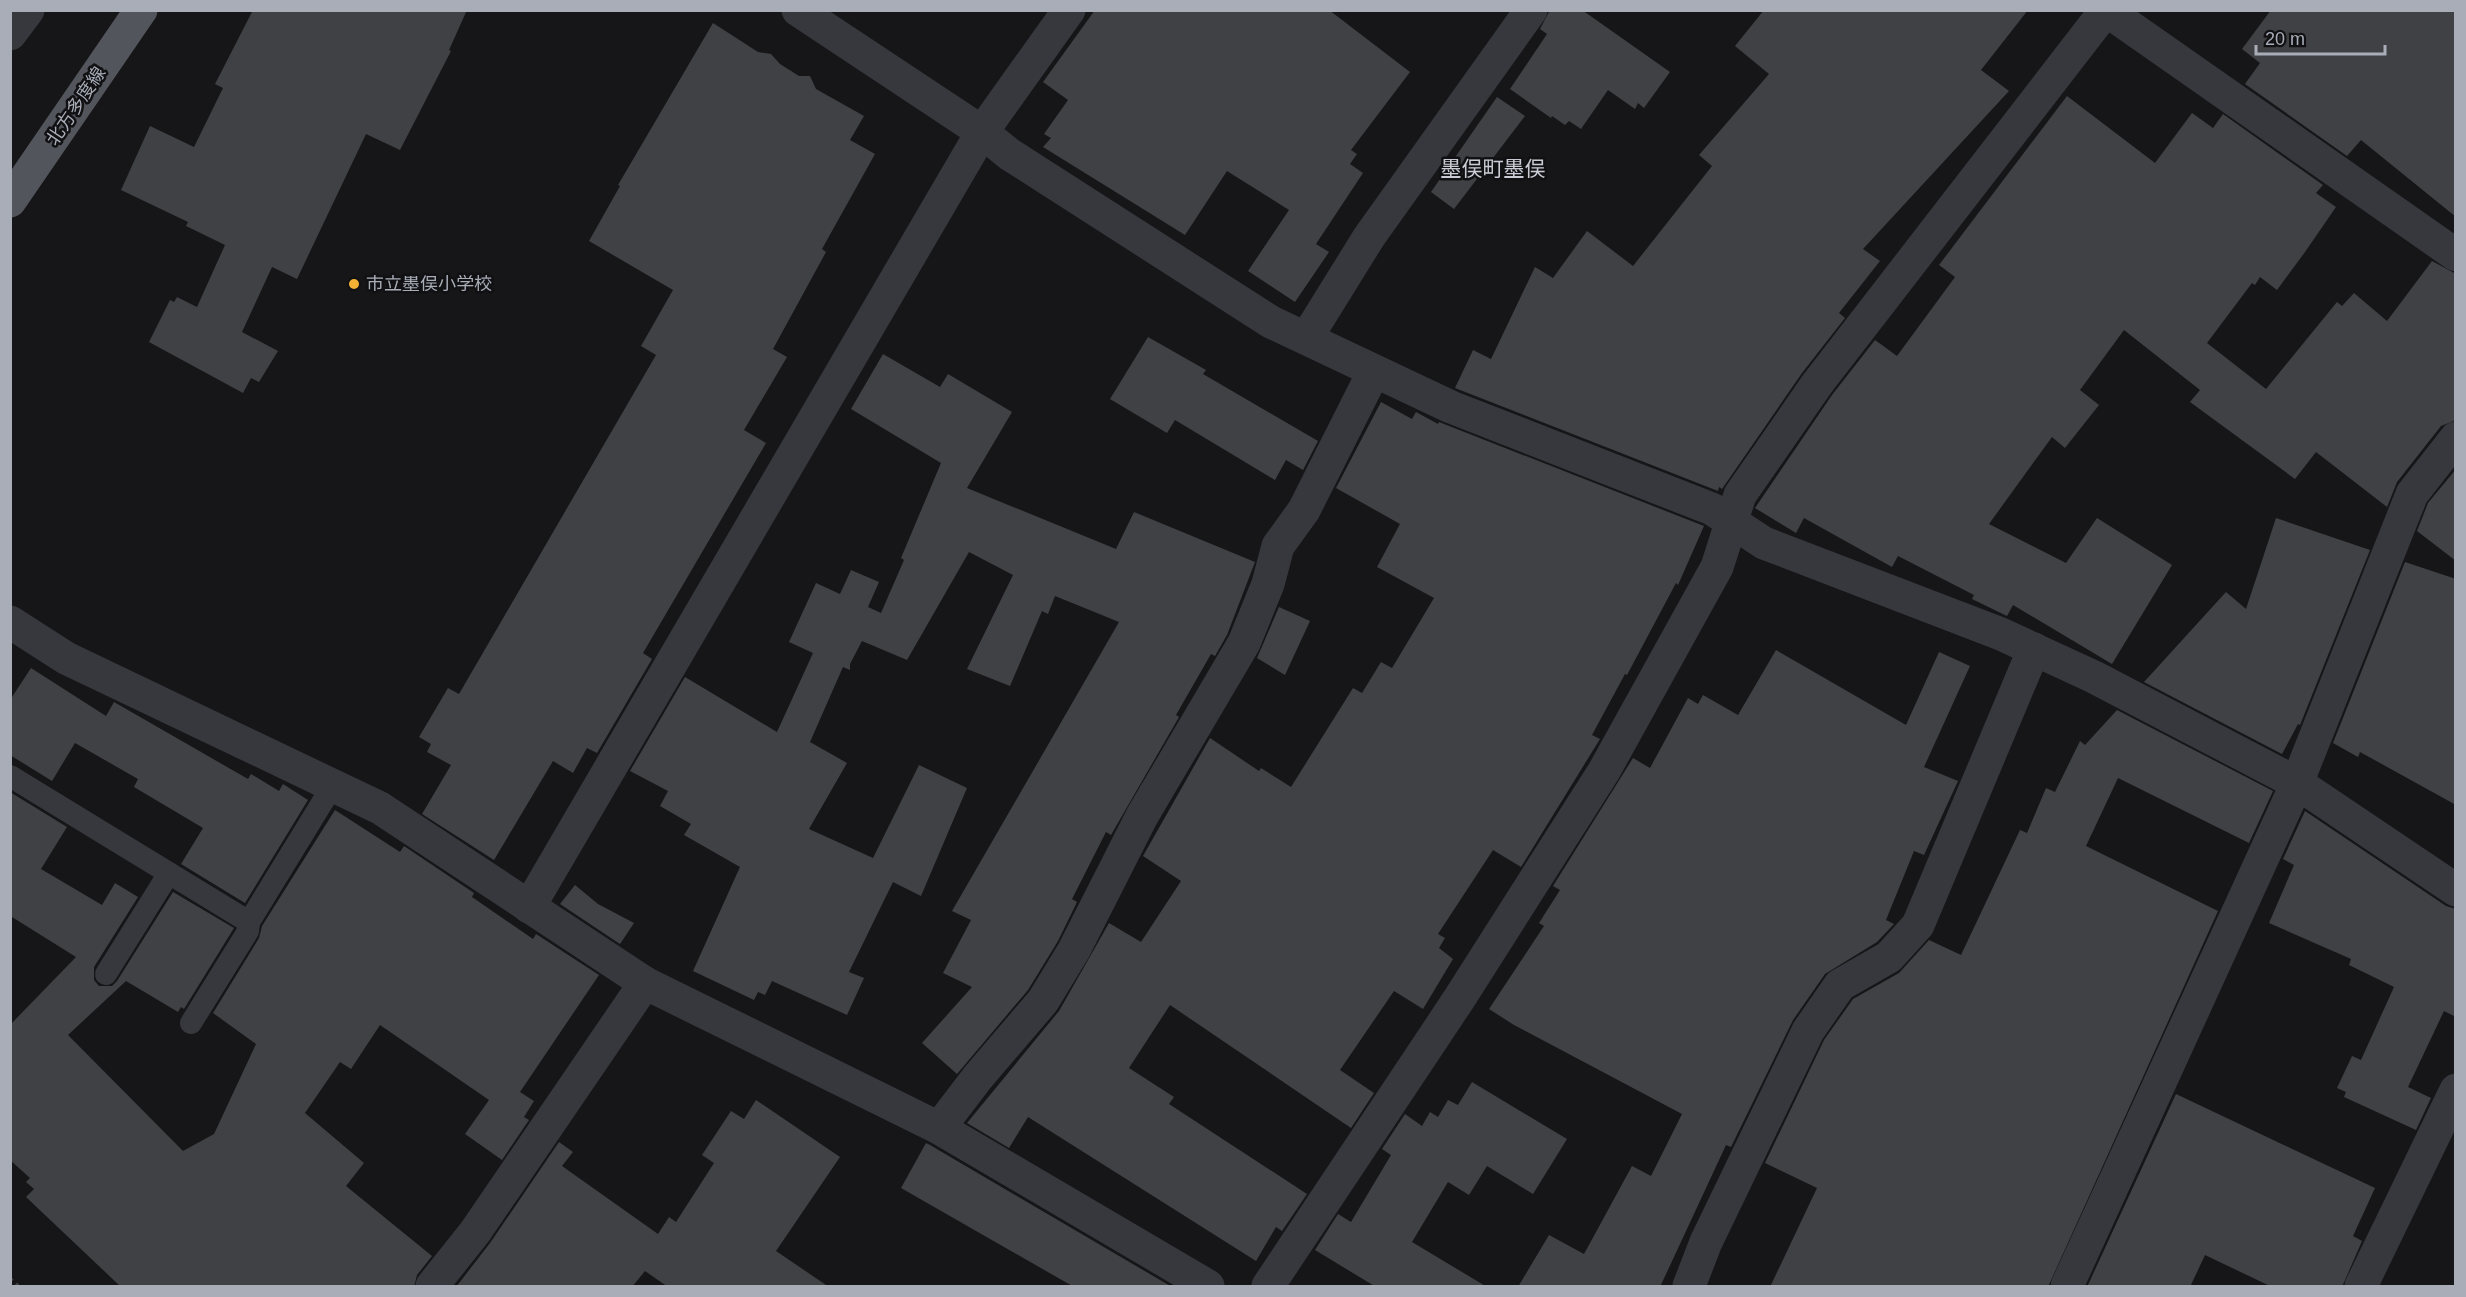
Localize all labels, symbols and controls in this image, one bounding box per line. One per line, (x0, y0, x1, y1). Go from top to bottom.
scale bar (2256, 18, 2385, 56)
text: 20 m (2265, 29, 2305, 49)
street label: 北方多度線 (43, 63, 109, 149)
district label: 墨俣町墨俣 (1441, 157, 1546, 180)
place label: 市立墨俣小学校 (366, 274, 492, 294)
marker: 市立墨俣小学校 (347, 277, 361, 291)

